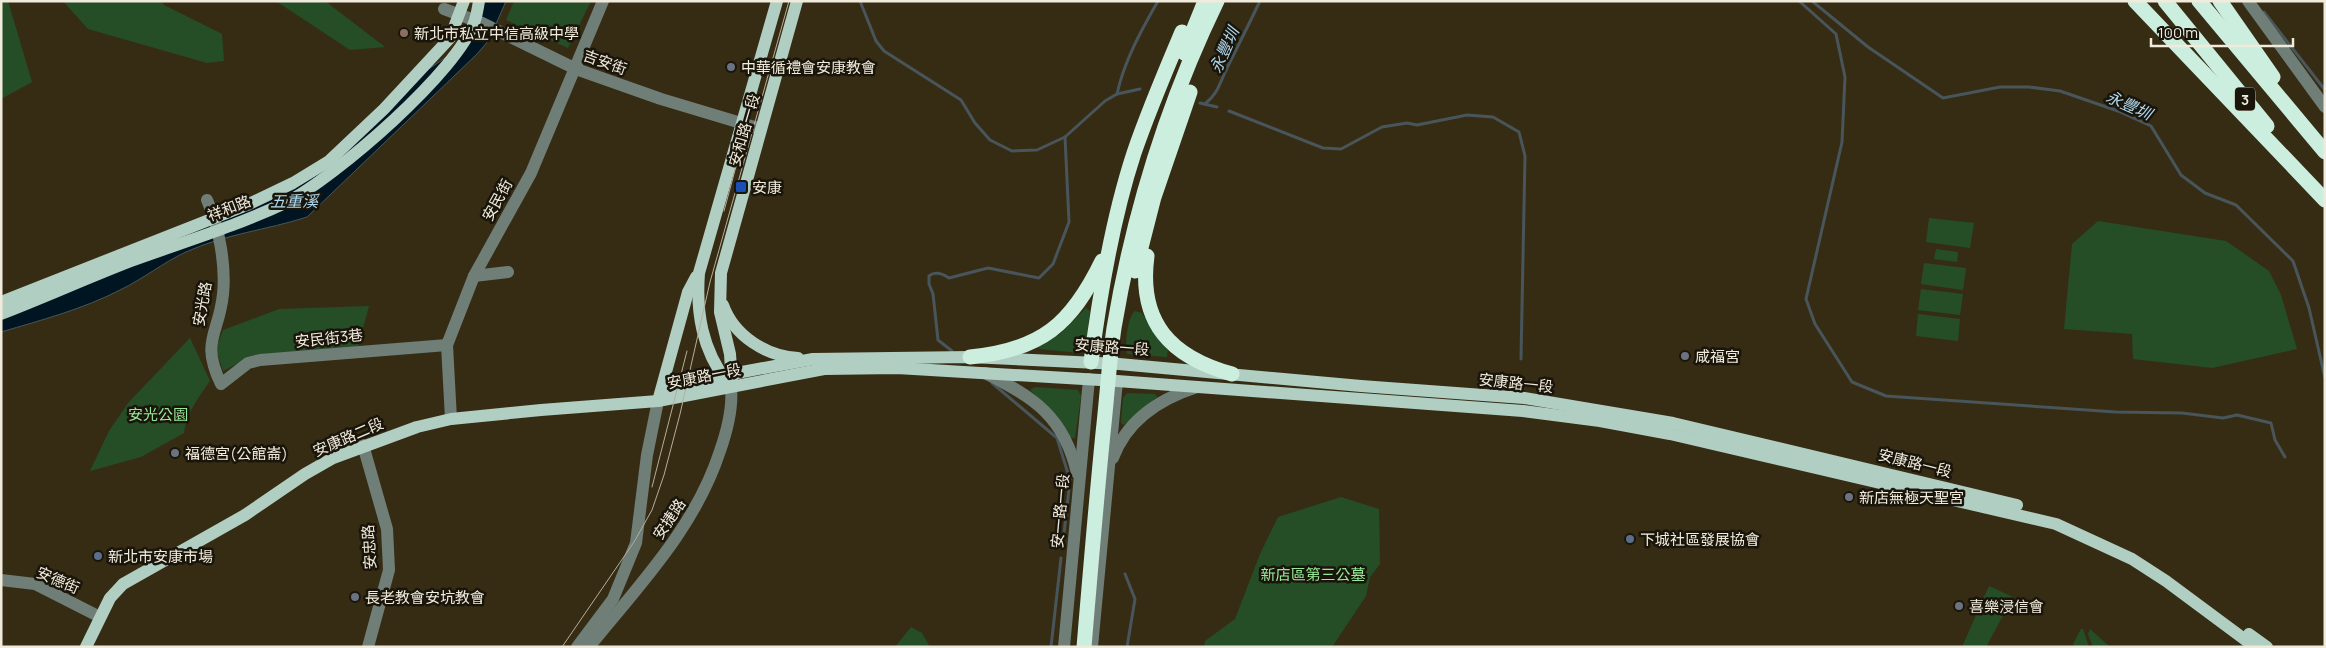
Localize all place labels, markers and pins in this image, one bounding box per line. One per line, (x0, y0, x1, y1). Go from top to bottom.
place label: 新北市私立中信高級中學 (414, 23, 579, 44)
marker: 新北市私立中信高級中學 (398, 27, 410, 39)
place label: 中華循禮會安康教會 (741, 57, 876, 78)
marker: 中華循禮會安康教會 (725, 61, 737, 73)
place label: 安康 (752, 177, 782, 198)
marker: 安康 (734, 180, 748, 194)
place label: 咸福宮 (1695, 346, 1740, 367)
marker: 咸福宮 (1679, 350, 1691, 362)
place label: 福德宮(公館崙) (185, 443, 288, 464)
marker: 福德宮(公館崙) (169, 447, 181, 459)
place label: 新店無極天聖宮 (1859, 487, 1964, 508)
marker: 新店無極天聖宮 (1843, 491, 1855, 503)
place label: 下城社區發展協會 (1640, 529, 1760, 550)
marker: 下城社區發展協會 (1624, 533, 1636, 545)
place label: 新北市安康市場 (108, 546, 213, 567)
marker: 新北市安康市場 (92, 550, 104, 562)
place label: 長老教會安坑教會 (365, 587, 485, 608)
marker: 長老教會安坑教會 (349, 591, 361, 603)
place label: 喜樂浸信會 (1969, 596, 2044, 617)
marker: 喜樂浸信會 (1953, 600, 1965, 612)

